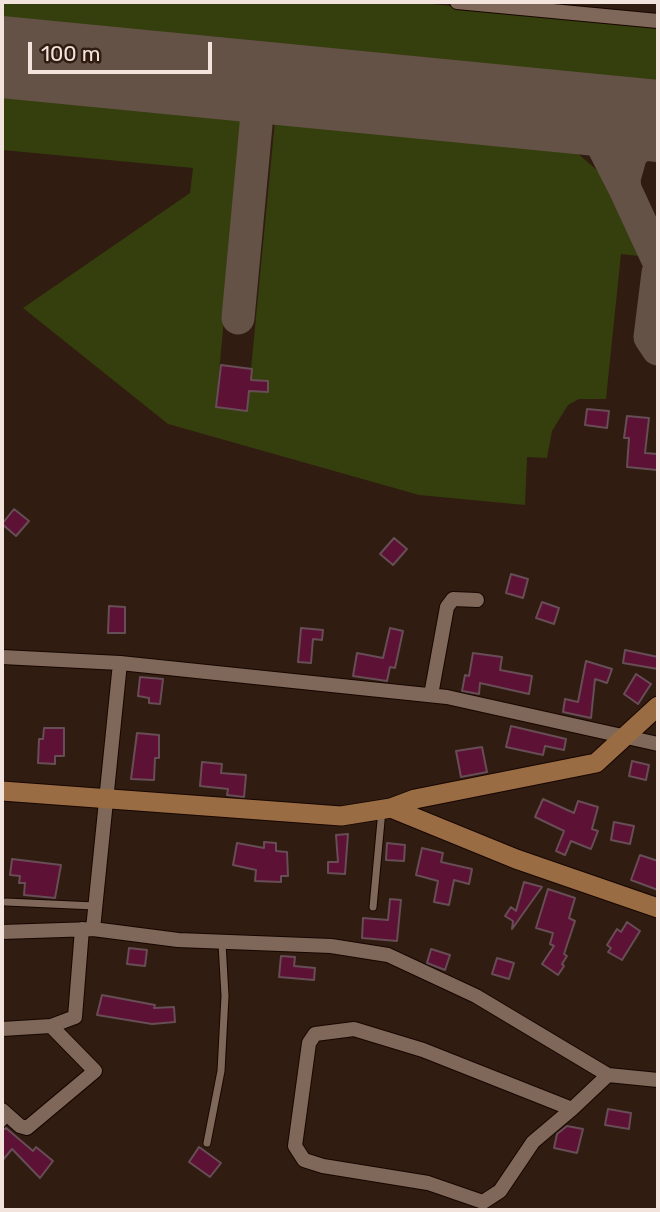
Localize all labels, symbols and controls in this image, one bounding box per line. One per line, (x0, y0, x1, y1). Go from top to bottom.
scale bar (32, 28, 215, 72)
text: 100 m (41, 41, 100, 66)

